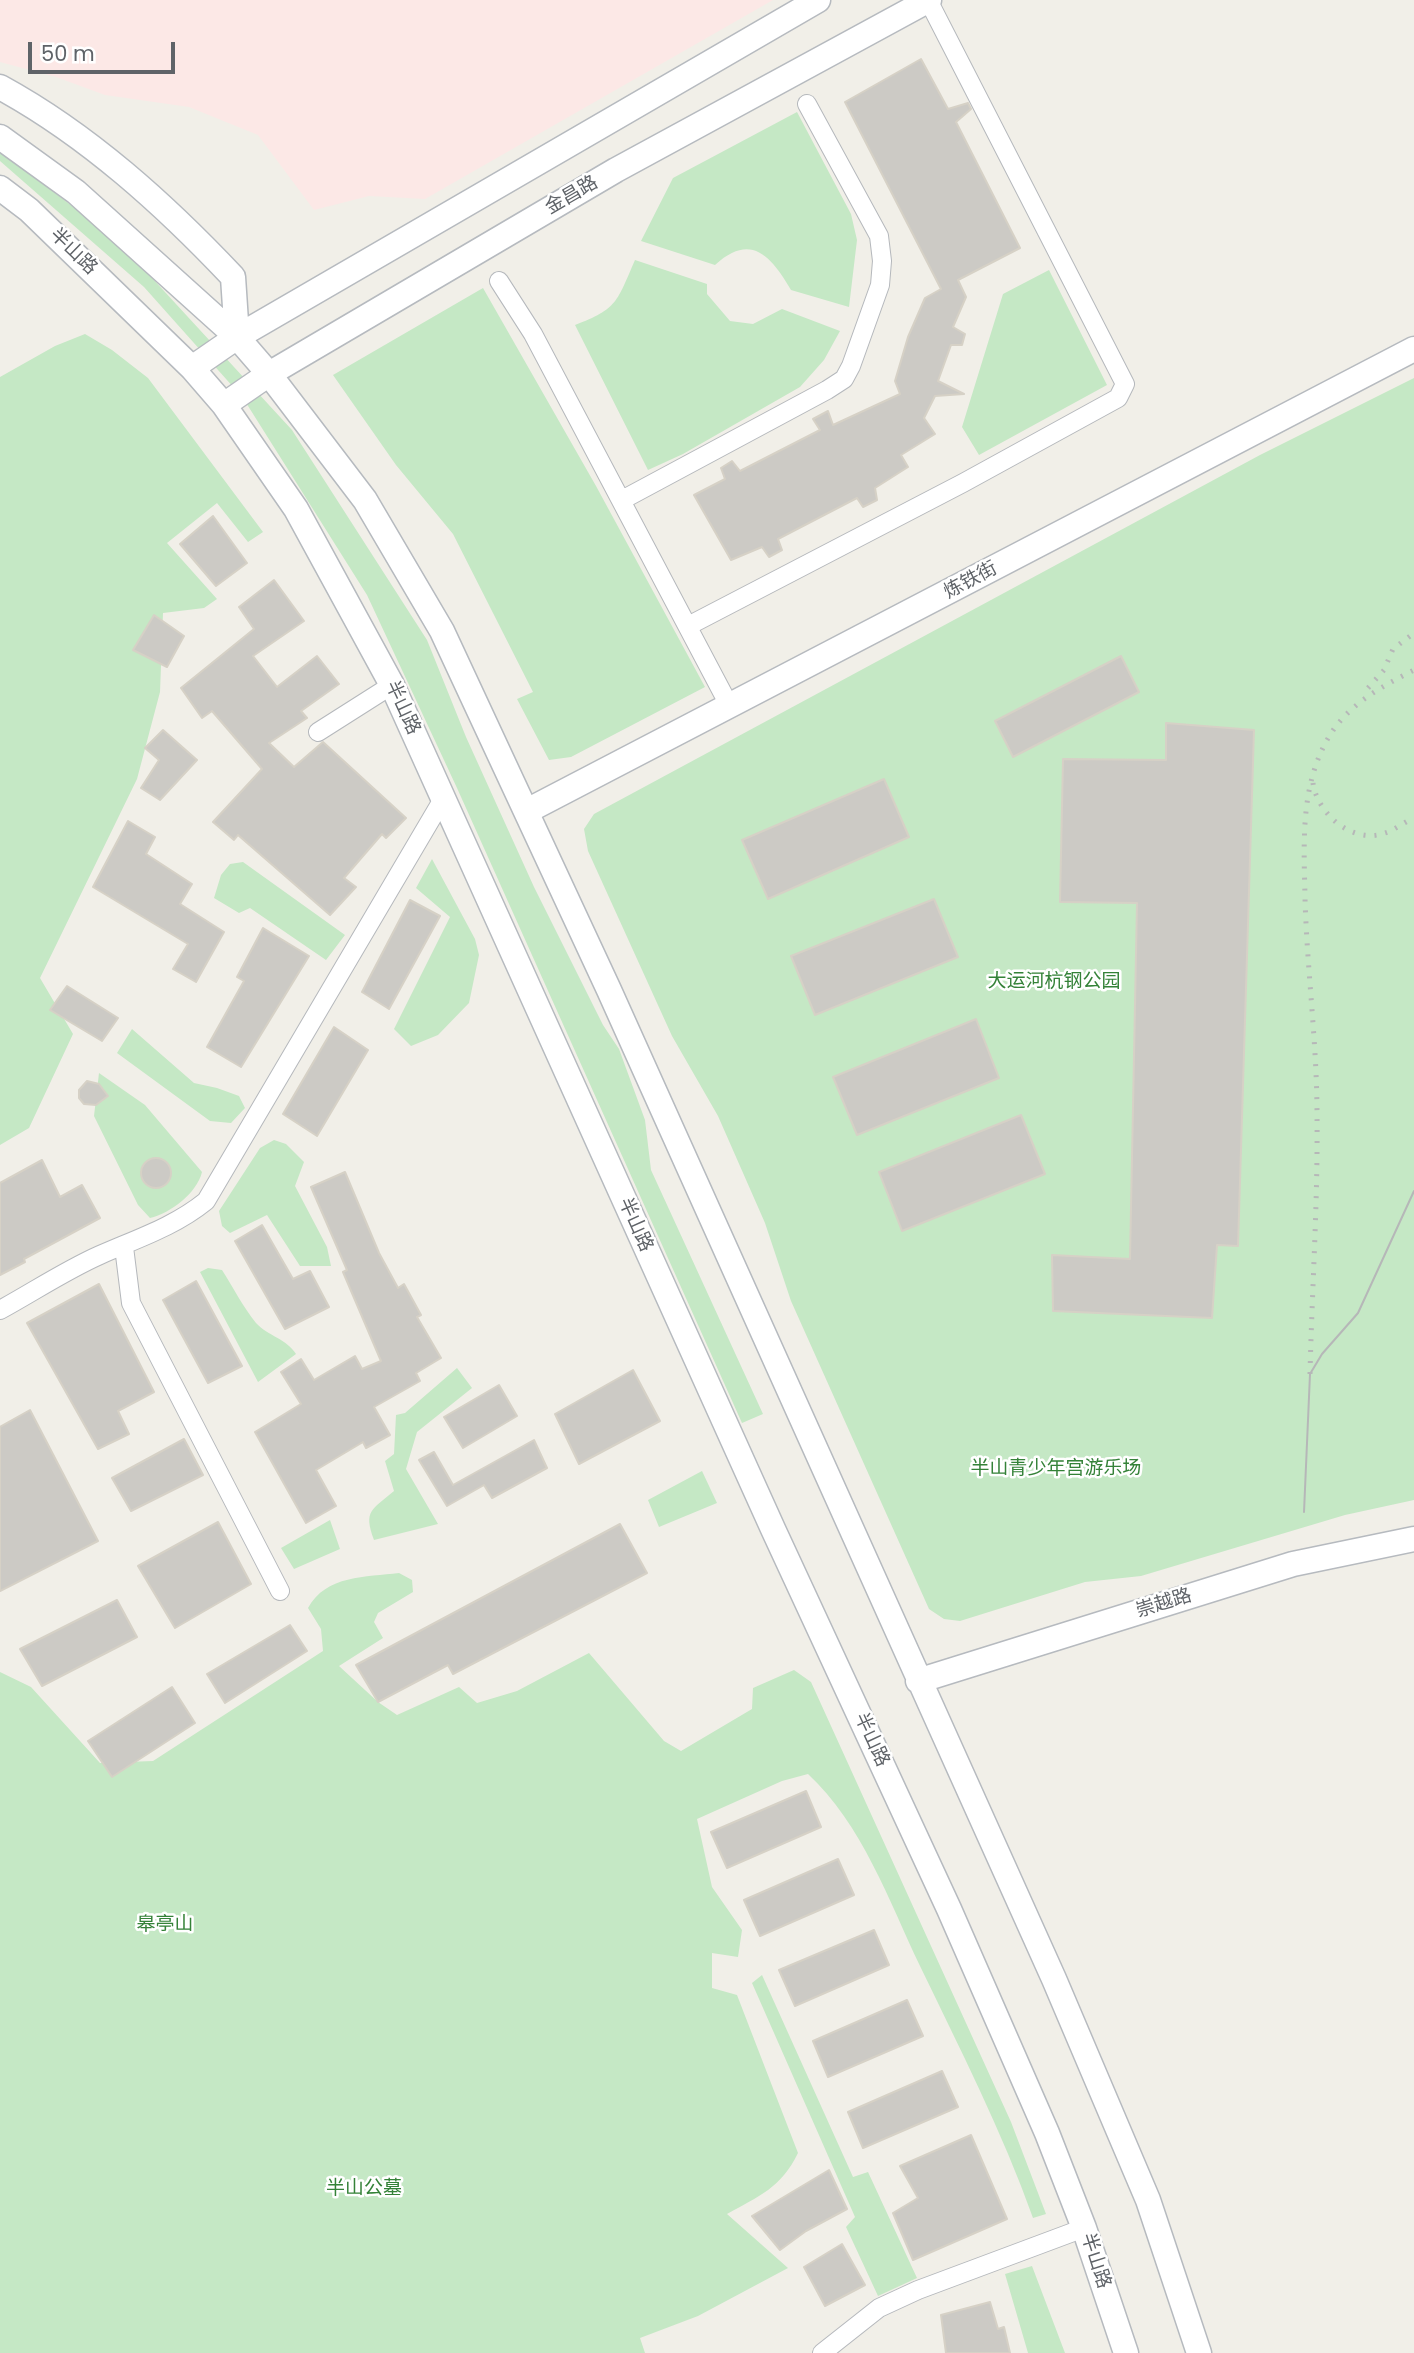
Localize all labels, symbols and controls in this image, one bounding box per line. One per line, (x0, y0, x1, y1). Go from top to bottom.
scale bar (32, 28, 178, 72)
text: 50 m (41, 39, 95, 68)
street label: 金昌路 (542, 172, 602, 220)
street label: 半山路 (45, 224, 101, 280)
street label: 炼铁街 (940, 558, 1002, 604)
street label: 半山路 (380, 677, 424, 739)
park label: 大运河杭钢公园 (988, 971, 1120, 993)
street label: 半山路 (613, 1194, 657, 1256)
park label: 半山青少年宫游乐场 (971, 1458, 1141, 1480)
street label: 崇越路 (1133, 1585, 1195, 1623)
street label: 半山路 (849, 1709, 893, 1771)
park label: 皋亭山 (137, 1914, 193, 1936)
park label: 半山公墓 (326, 2178, 402, 2200)
street label: 半山路 (1075, 2230, 1115, 2292)

